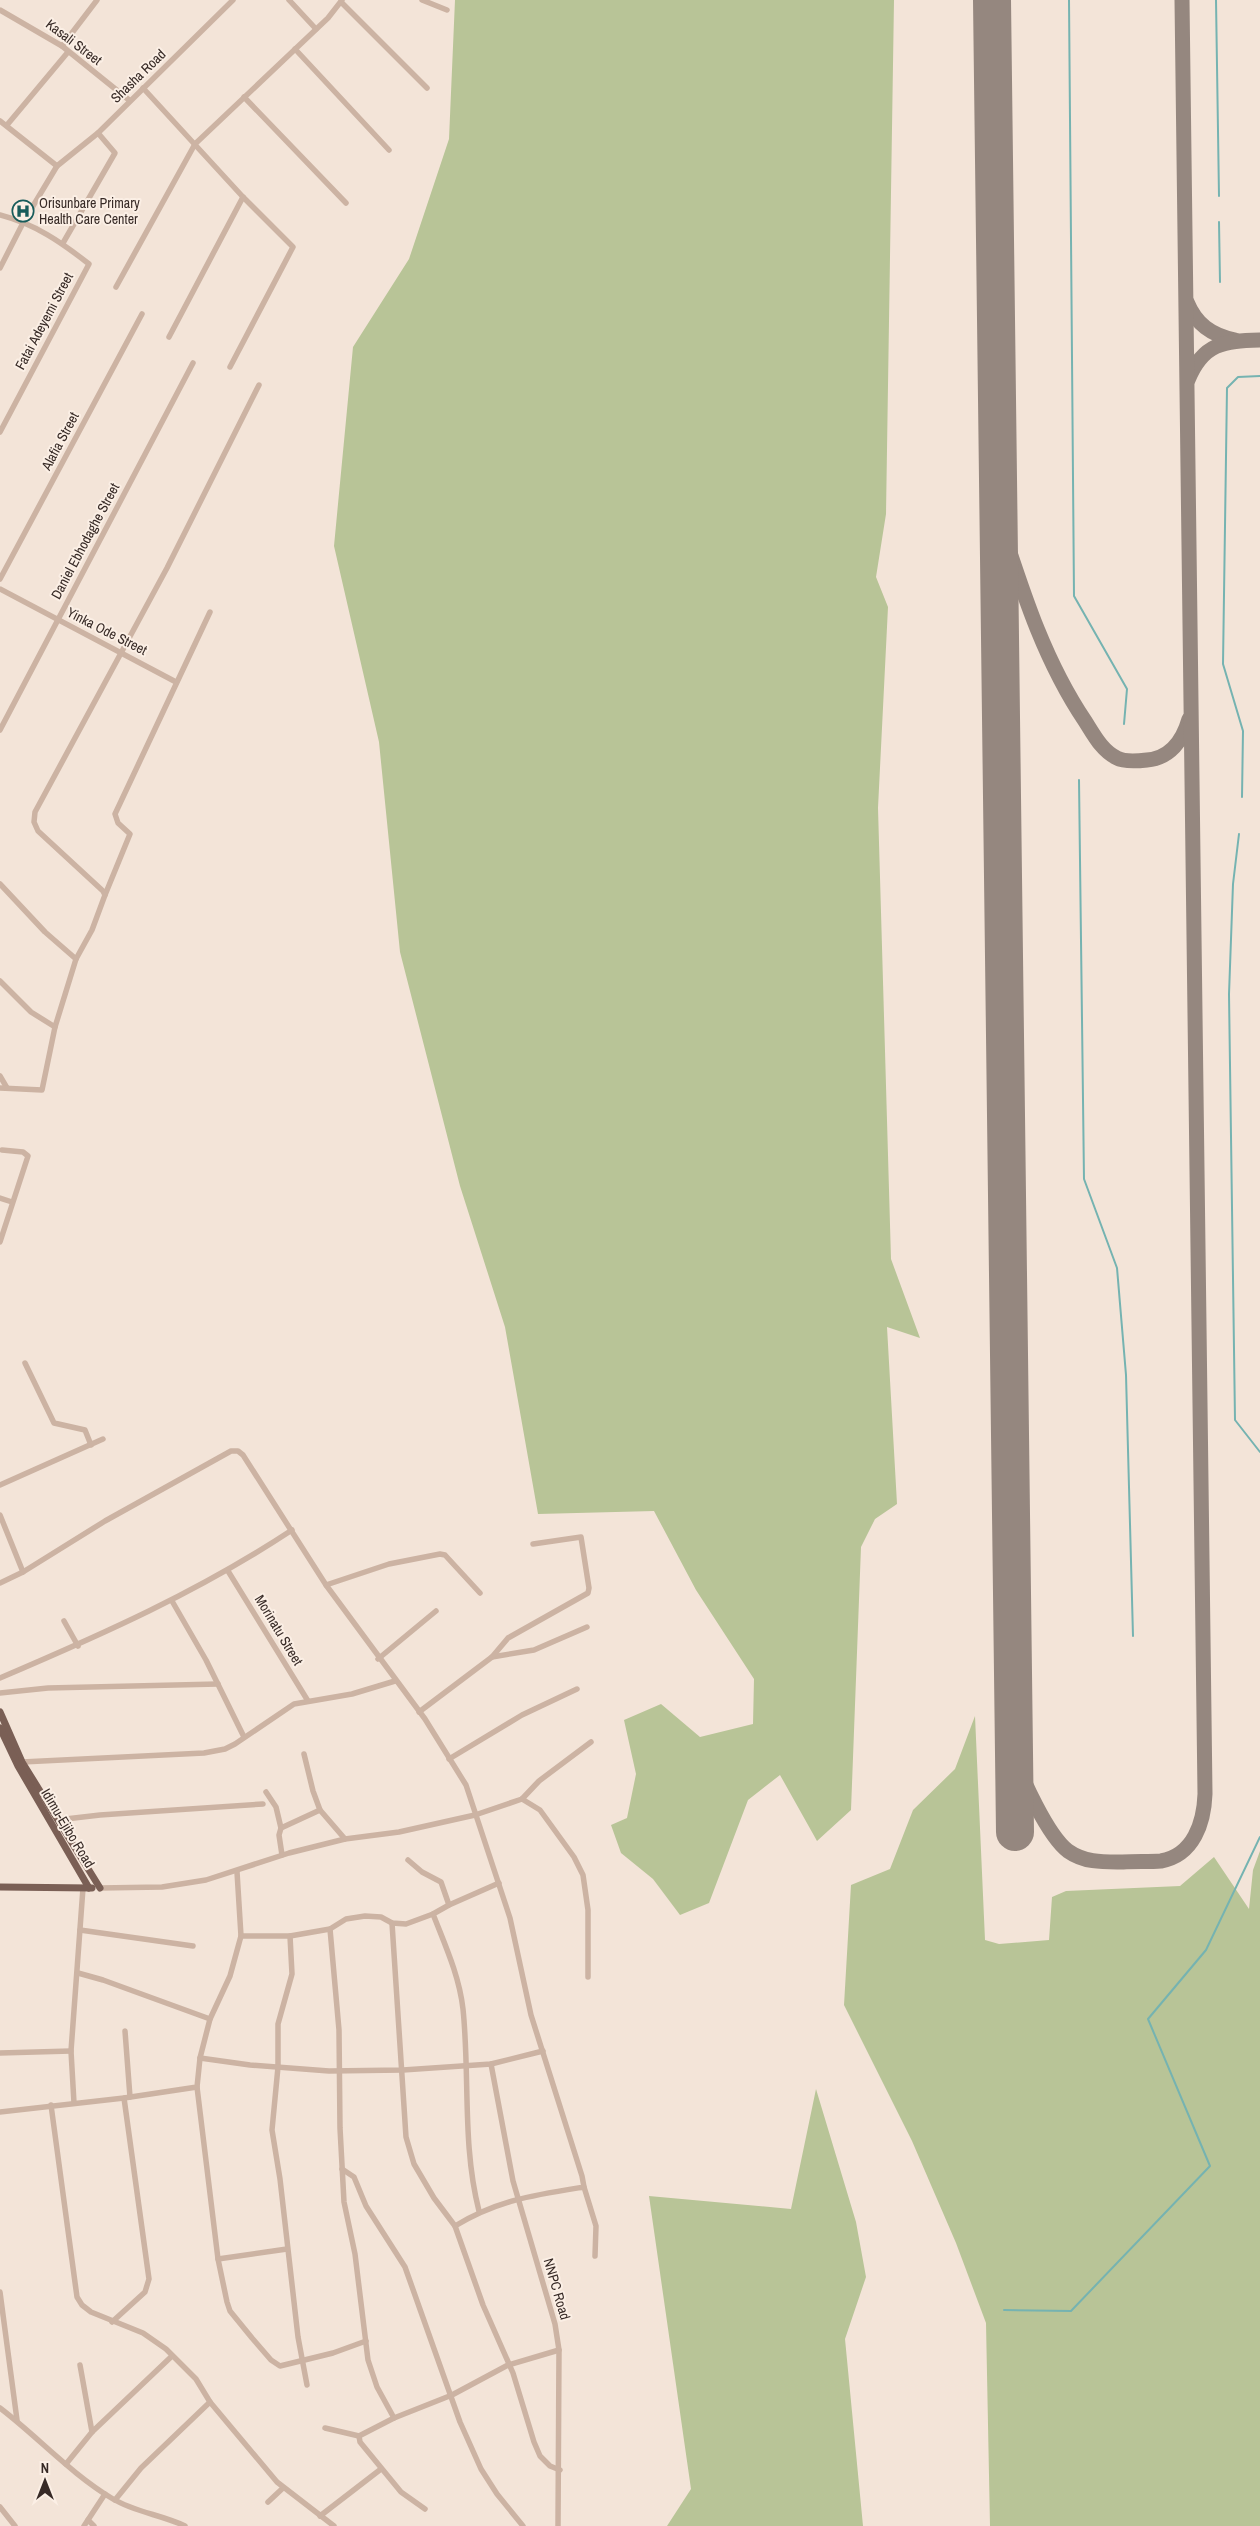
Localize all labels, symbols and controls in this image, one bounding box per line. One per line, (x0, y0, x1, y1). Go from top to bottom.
street label: Kasali Street (42, 15, 106, 69)
street label: Shasha Road (107, 45, 169, 107)
place label: Orisunbare Primary Health Care Center (39, 194, 140, 228)
hospital icon: Orisunbare Primary Health Care Center (11, 199, 35, 223)
street label: Fatai Adeyemi Street (11, 269, 77, 373)
street label: Alafia Street (37, 409, 83, 474)
street label: Daniel Ebhodaghe Street (47, 480, 123, 602)
street label: Yinka Ode Street (64, 603, 150, 659)
street label: Morinatu Street (251, 1591, 307, 1669)
street label: Idimu-Ejibo Road (37, 1785, 99, 1871)
street label: NNPC Road (540, 2256, 574, 2322)
north arrow (20, 2456, 70, 2506)
text: N (41, 2459, 49, 2477)

